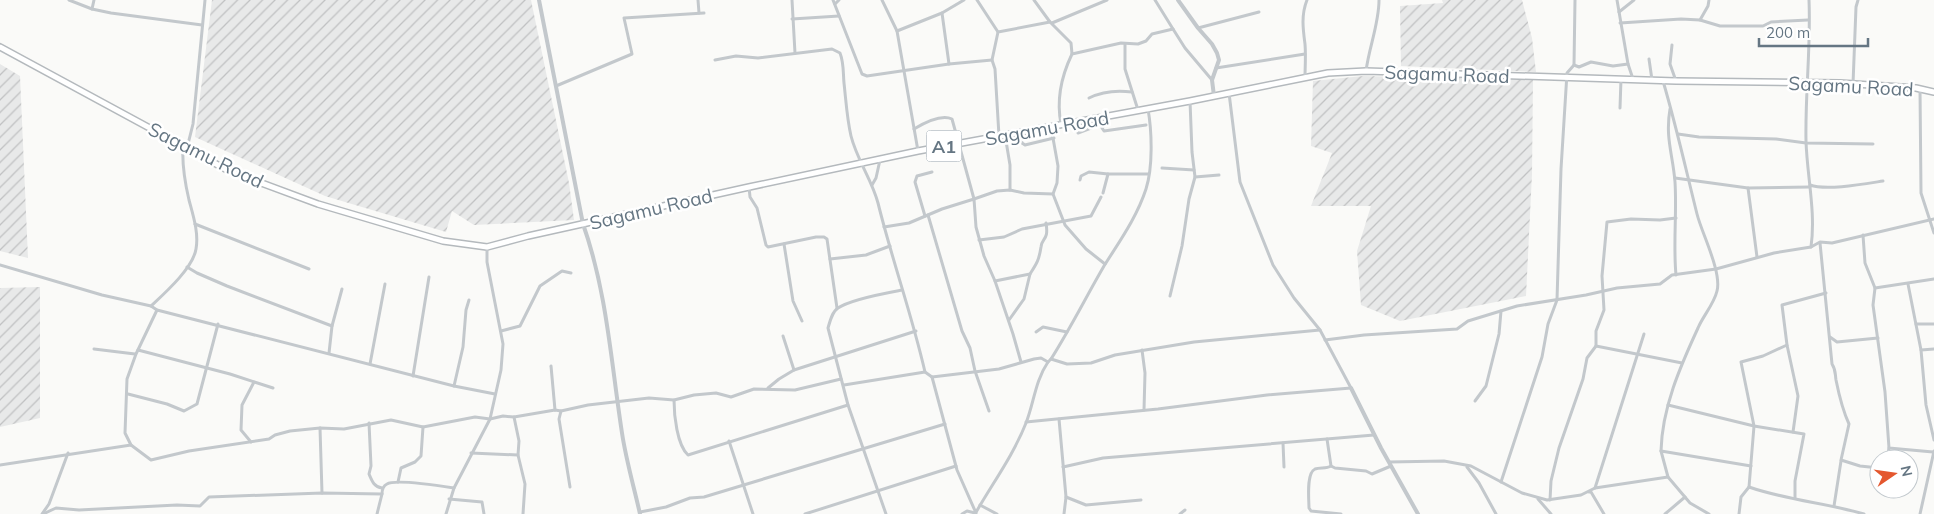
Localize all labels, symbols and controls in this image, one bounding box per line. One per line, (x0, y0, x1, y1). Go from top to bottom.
scale bar (1759, 15, 1868, 47)
text: 200 m (1766, 23, 1810, 42)
street label: Sagamu Road (1384, 60, 1510, 88)
street label: Sagamu Road (1788, 71, 1914, 101)
street label: Sagamu Road (983, 105, 1111, 151)
street label: Sagamu Road (144, 117, 268, 193)
road number: A1 (926, 130, 962, 162)
street label: Sagamu Road (587, 183, 715, 235)
north arrow (1869, 449, 1919, 499)
text: N (1897, 464, 1917, 478)

